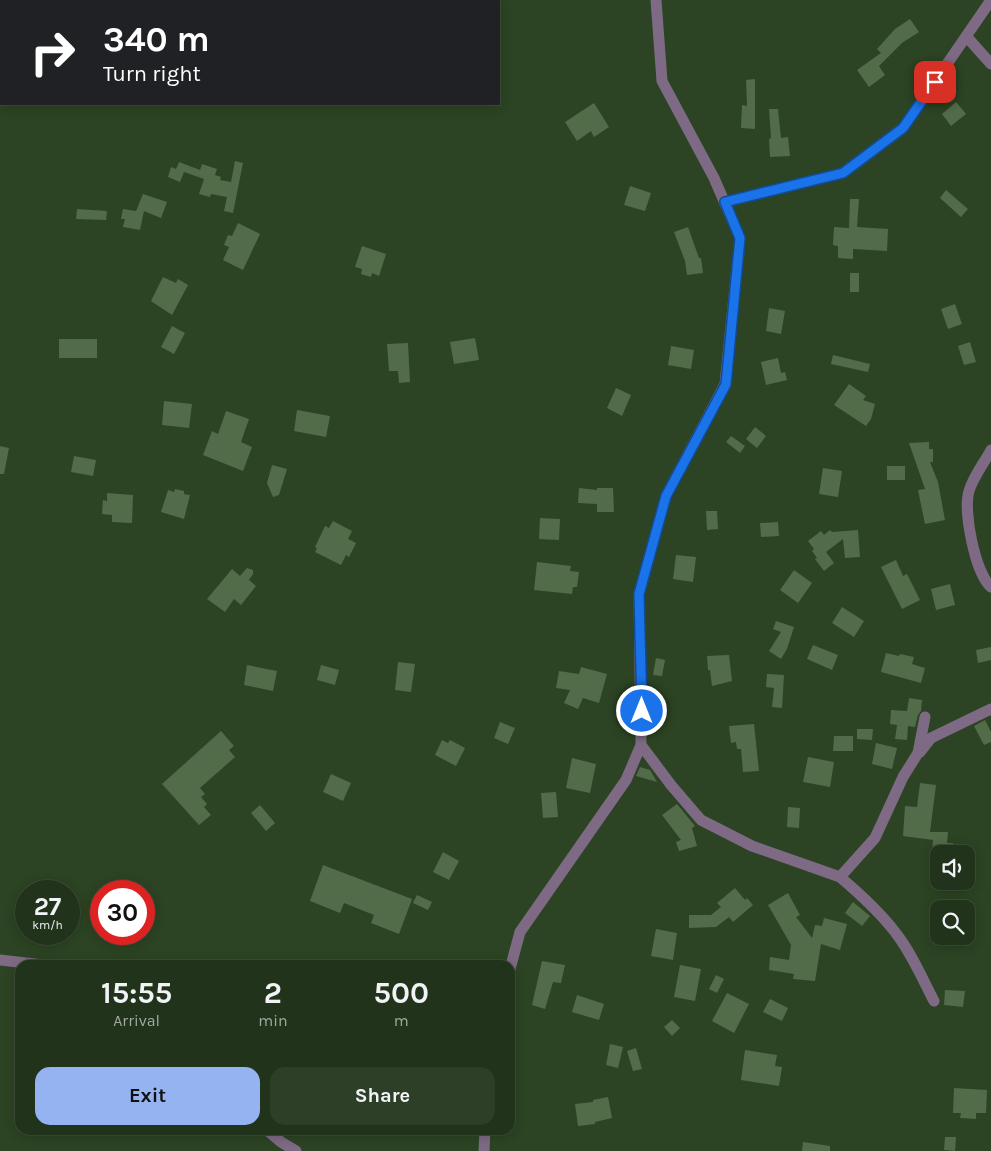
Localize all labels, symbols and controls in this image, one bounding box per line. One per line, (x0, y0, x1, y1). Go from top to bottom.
text: 340 m (103, 19, 210, 60)
icon: right (20, 20, 85, 85)
text: Turn right (103, 61, 201, 87)
pin (914, 61, 956, 103)
icon: arrive (921, 68, 949, 96)
position arrow (615, 684, 667, 736)
map controls (930, 845, 975, 945)
button: sound (930, 845, 975, 890)
speed limit sign: 30 (90, 880, 155, 945)
text: 27 (34, 892, 61, 921)
button: search (930, 900, 975, 945)
text: km/h (32, 918, 63, 932)
text: 15:55 (101, 975, 172, 1011)
text: 2 (264, 975, 282, 1011)
text: 500 (374, 975, 429, 1011)
text: Arrival (113, 1011, 160, 1030)
text: min (258, 1011, 288, 1030)
text: m (394, 1011, 409, 1030)
button: Exit (35, 1067, 260, 1125)
button: Share (270, 1067, 495, 1125)

